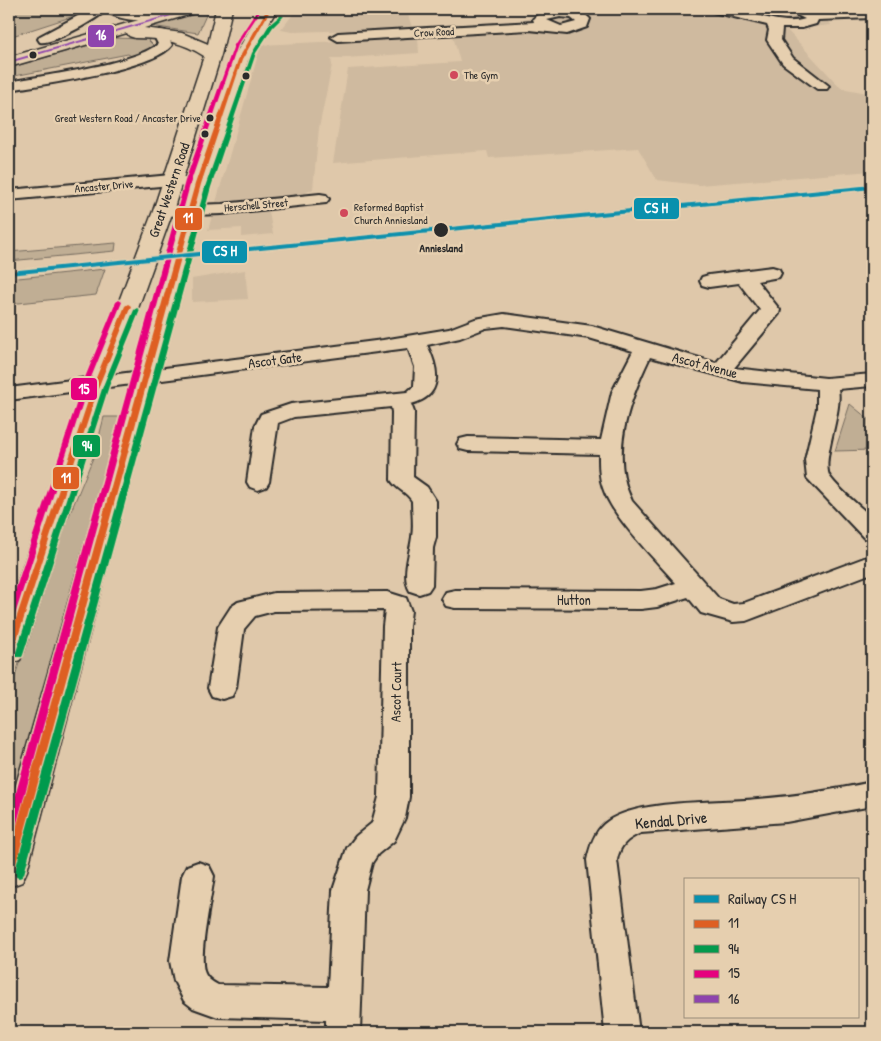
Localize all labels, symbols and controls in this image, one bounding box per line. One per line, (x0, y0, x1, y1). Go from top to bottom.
line badge: 16 (87, 24, 115, 48)
street label: Crow Road (413, 24, 455, 40)
text: 16 (96, 25, 107, 44)
unlabelled marker (28, 50, 38, 60)
place label: The Gym (464, 68, 499, 82)
marker: The Gym (448, 69, 460, 81)
unlabelled marker (241, 71, 251, 81)
place label: Great Western Road / Ancaster Drive (55, 111, 202, 125)
marker: Great Western Road / Ancaster Drive (205, 113, 215, 123)
unlabelled marker (200, 129, 210, 139)
street label: Great Western Road (143, 139, 194, 240)
street label: Ancaster Drive (74, 176, 135, 196)
street label: Herschell Street (223, 195, 289, 215)
line badge: CS H (633, 197, 680, 220)
text: CS H (644, 198, 668, 217)
place label: Reformed Baptist Church Anniesland (354, 200, 428, 227)
line badge: 11 (174, 207, 203, 231)
marker: Reformed Baptist Church Anniesland (338, 207, 350, 219)
text: 11 (183, 208, 193, 227)
marker: Anniesland (432, 221, 450, 239)
line badge: CS H (201, 240, 248, 264)
text: CS H (213, 241, 237, 260)
place label: Anniesland (420, 241, 463, 255)
street label: Ascot Gate (247, 347, 303, 372)
street label: Ascot Avenue (670, 347, 740, 382)
line badge: 15 (70, 377, 98, 401)
text: 15 (78, 379, 90, 398)
line badge: 94 (72, 434, 101, 458)
text: 94 (82, 436, 93, 455)
line badge: 11 (52, 466, 80, 490)
text: 11 (61, 468, 71, 487)
street label: Hutton (557, 590, 591, 609)
street label: Ascot Court (385, 661, 406, 722)
street label: Kendal Drive (634, 806, 709, 834)
legend (684, 878, 858, 1018)
text: Railway CS H (728, 888, 796, 909)
text: 11 (728, 912, 739, 933)
text: 94 (728, 938, 740, 959)
text: 15 (728, 962, 740, 983)
text: 16 (728, 988, 739, 1009)

